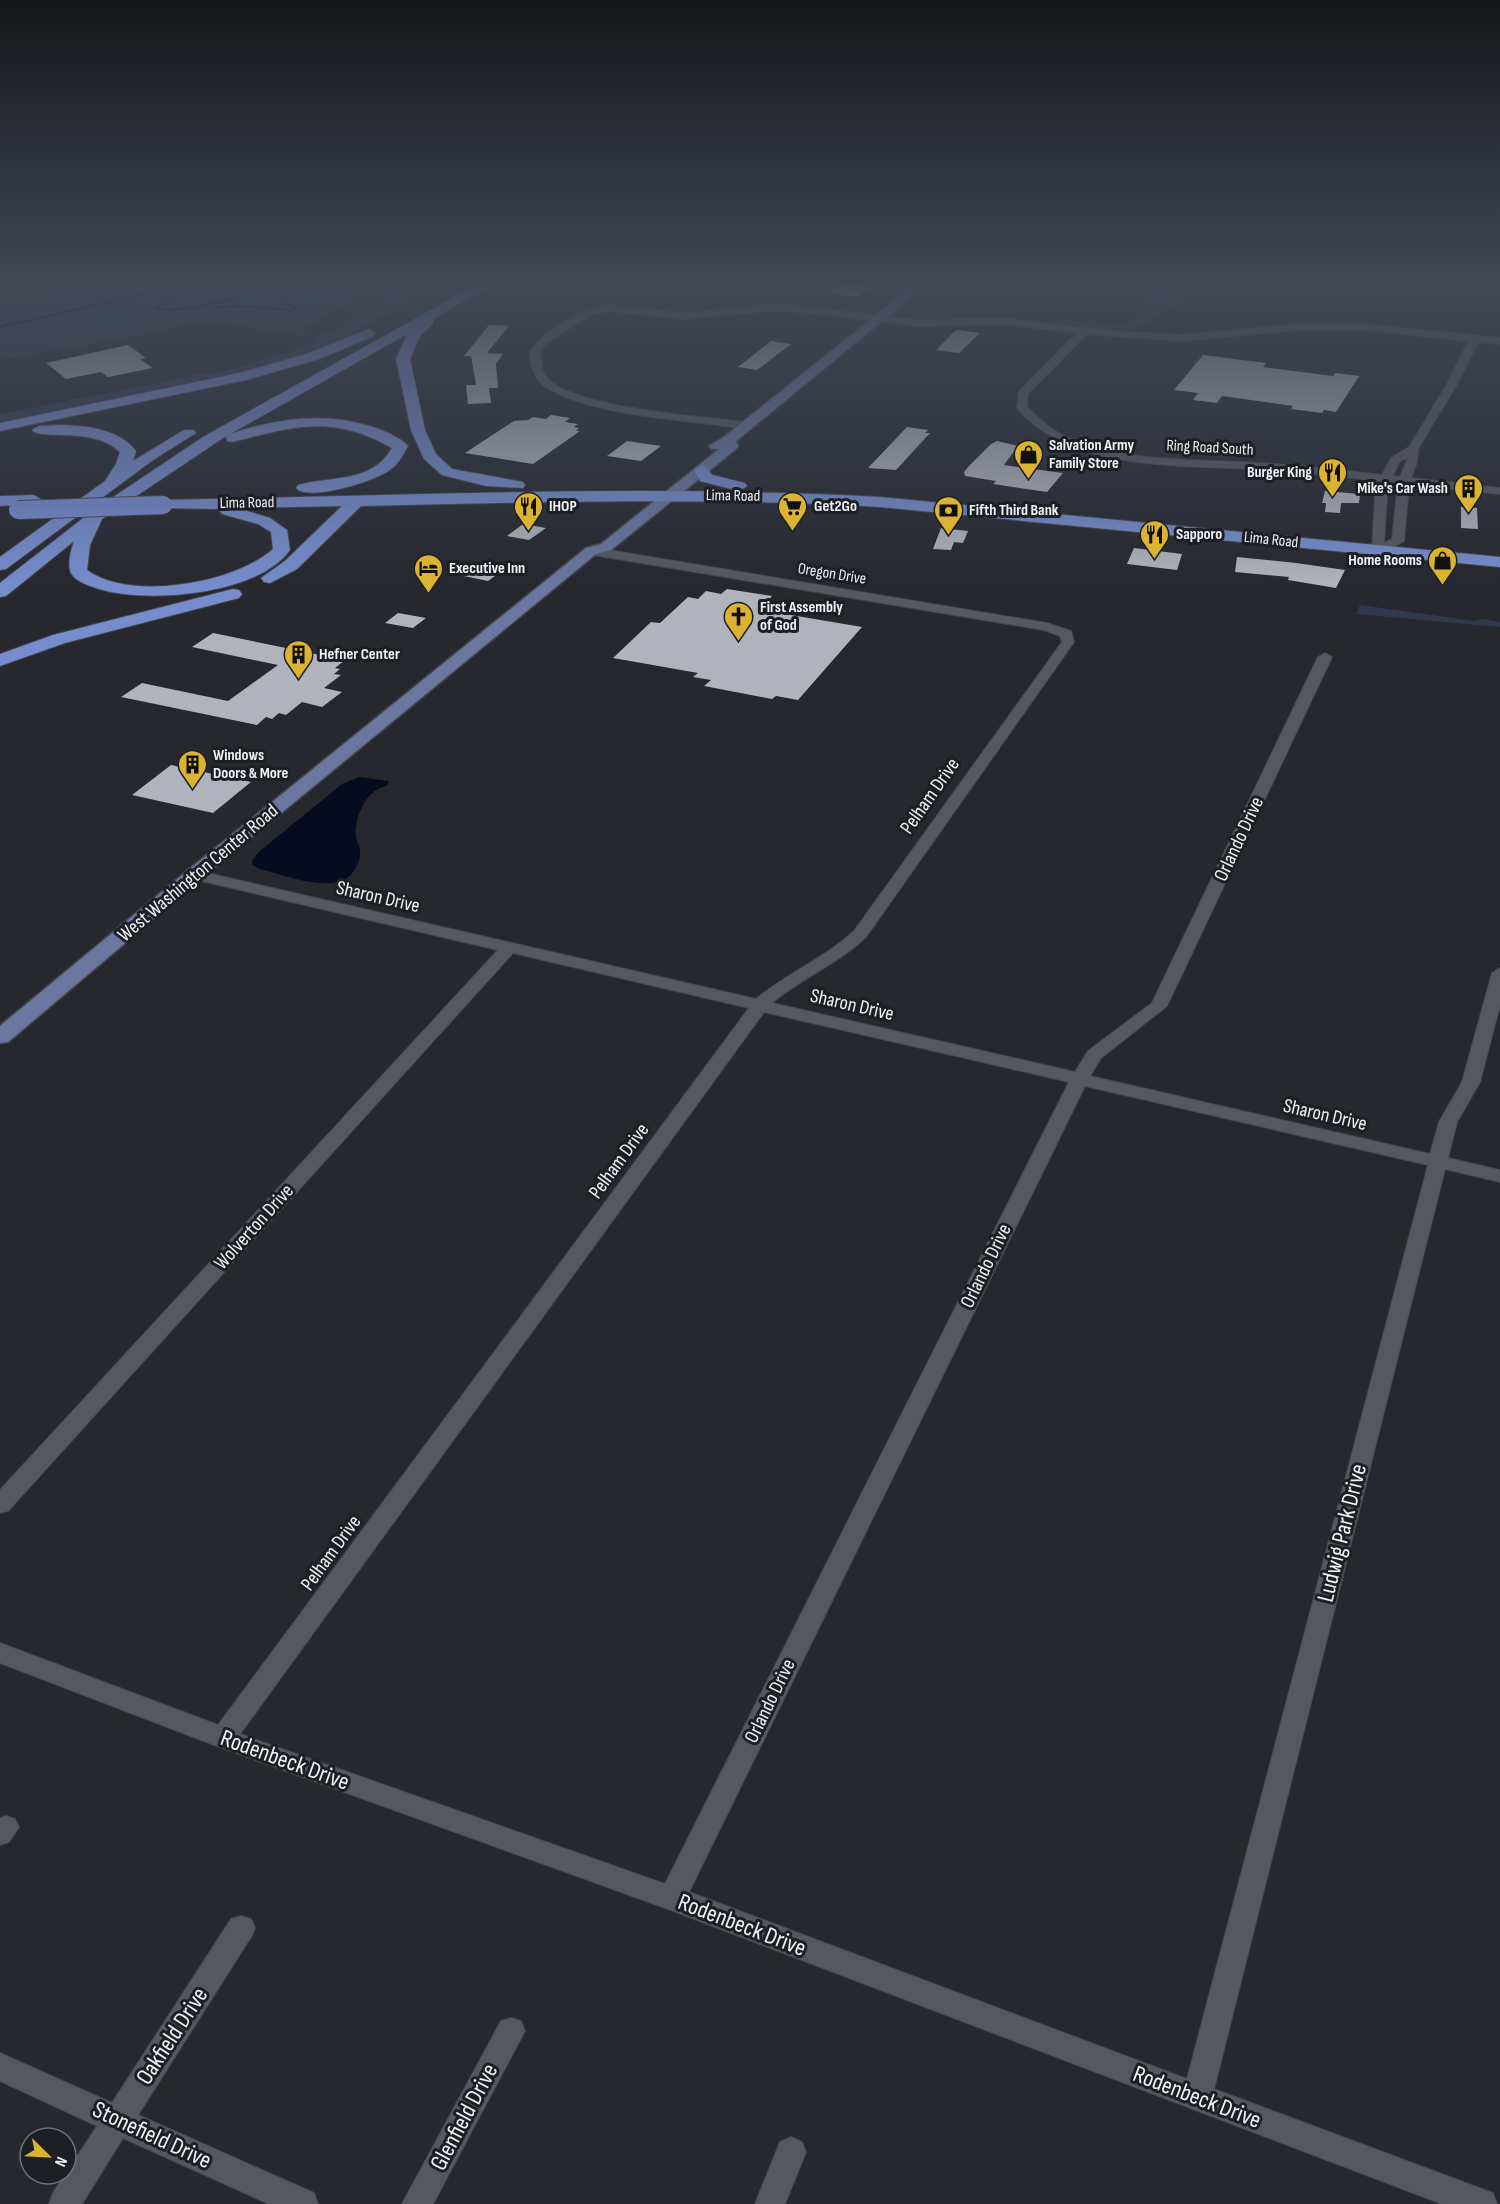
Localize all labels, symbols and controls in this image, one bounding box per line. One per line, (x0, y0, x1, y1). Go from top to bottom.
place label: Salvation Army Family Store (1049, 436, 1134, 473)
street label: Ring Road South (1166, 436, 1254, 460)
shop icon: Salvation Army Family Store (1012, 438, 1044, 480)
restaurant icon: Burger King (1317, 456, 1349, 498)
place label: Burger King (1247, 463, 1312, 482)
building icon: Mike's Car Wash (1453, 472, 1485, 514)
place label: Mike's Car Wash (1357, 479, 1448, 498)
street label: Lima Road (706, 486, 760, 506)
restaurant icon: IHOP (512, 490, 544, 532)
supermarket icon: Get2Go (777, 490, 809, 532)
street label: Lima Road (220, 493, 274, 513)
bank icon: Fifth Third Bank (932, 494, 964, 536)
place label: IHOP (549, 497, 577, 516)
place label: Get2Go (814, 497, 857, 516)
place label: Fifth Third Bank (969, 501, 1059, 520)
restaurant icon: Sapporo (1139, 518, 1171, 560)
place label: Sapporo (1176, 525, 1222, 544)
street label: Lima Road (1243, 528, 1299, 552)
shop icon: Home Rooms (1427, 544, 1459, 586)
place label: Home Rooms (1348, 551, 1422, 570)
hotel icon: Executive Inn (412, 552, 444, 594)
place label: Executive Inn (449, 559, 525, 578)
street label: Oregon Drive (796, 559, 868, 589)
place label: First Assembly of God (760, 598, 843, 635)
church icon: First Assembly of God (723, 600, 755, 642)
building icon: Hefner Center (282, 638, 314, 680)
place label: Hefner Center (319, 645, 400, 664)
place label: Windows Doors & More (213, 746, 289, 783)
building icon: Windows Doors & More (176, 748, 208, 790)
street label: Pelham Drive (895, 753, 965, 839)
street label: Orlando Drive (1209, 793, 1269, 885)
street label: West Washington Center Road (113, 799, 283, 947)
street label: Sharon Drive (334, 876, 422, 918)
street label: Sharon Drive (808, 984, 896, 1026)
street label: Sharon Drive (1281, 1094, 1369, 1136)
street label: Pelham Drive (584, 1119, 654, 1203)
street label: Wolverton Drive (209, 1179, 299, 1275)
street label: Orlando Drive (955, 1220, 1017, 1312)
street label: Ludwig Park Drive (1311, 1461, 1373, 1605)
street label: Pelham Drive (296, 1511, 366, 1595)
street label: Orlando Drive (739, 1655, 801, 1747)
street label: Rodenbeck Drive (217, 1723, 353, 1797)
street label: Rodenbeck Drive (674, 1887, 810, 1963)
street label: Oakfield Drive (130, 1982, 214, 2090)
street label: Glenfield Drive (424, 2059, 504, 2175)
street label: Rodenbeck Drive (1129, 2059, 1265, 2135)
street label: Stonefield Drive (88, 2095, 216, 2175)
north arrow (18, 2126, 78, 2186)
text: N (50, 2154, 71, 2169)

